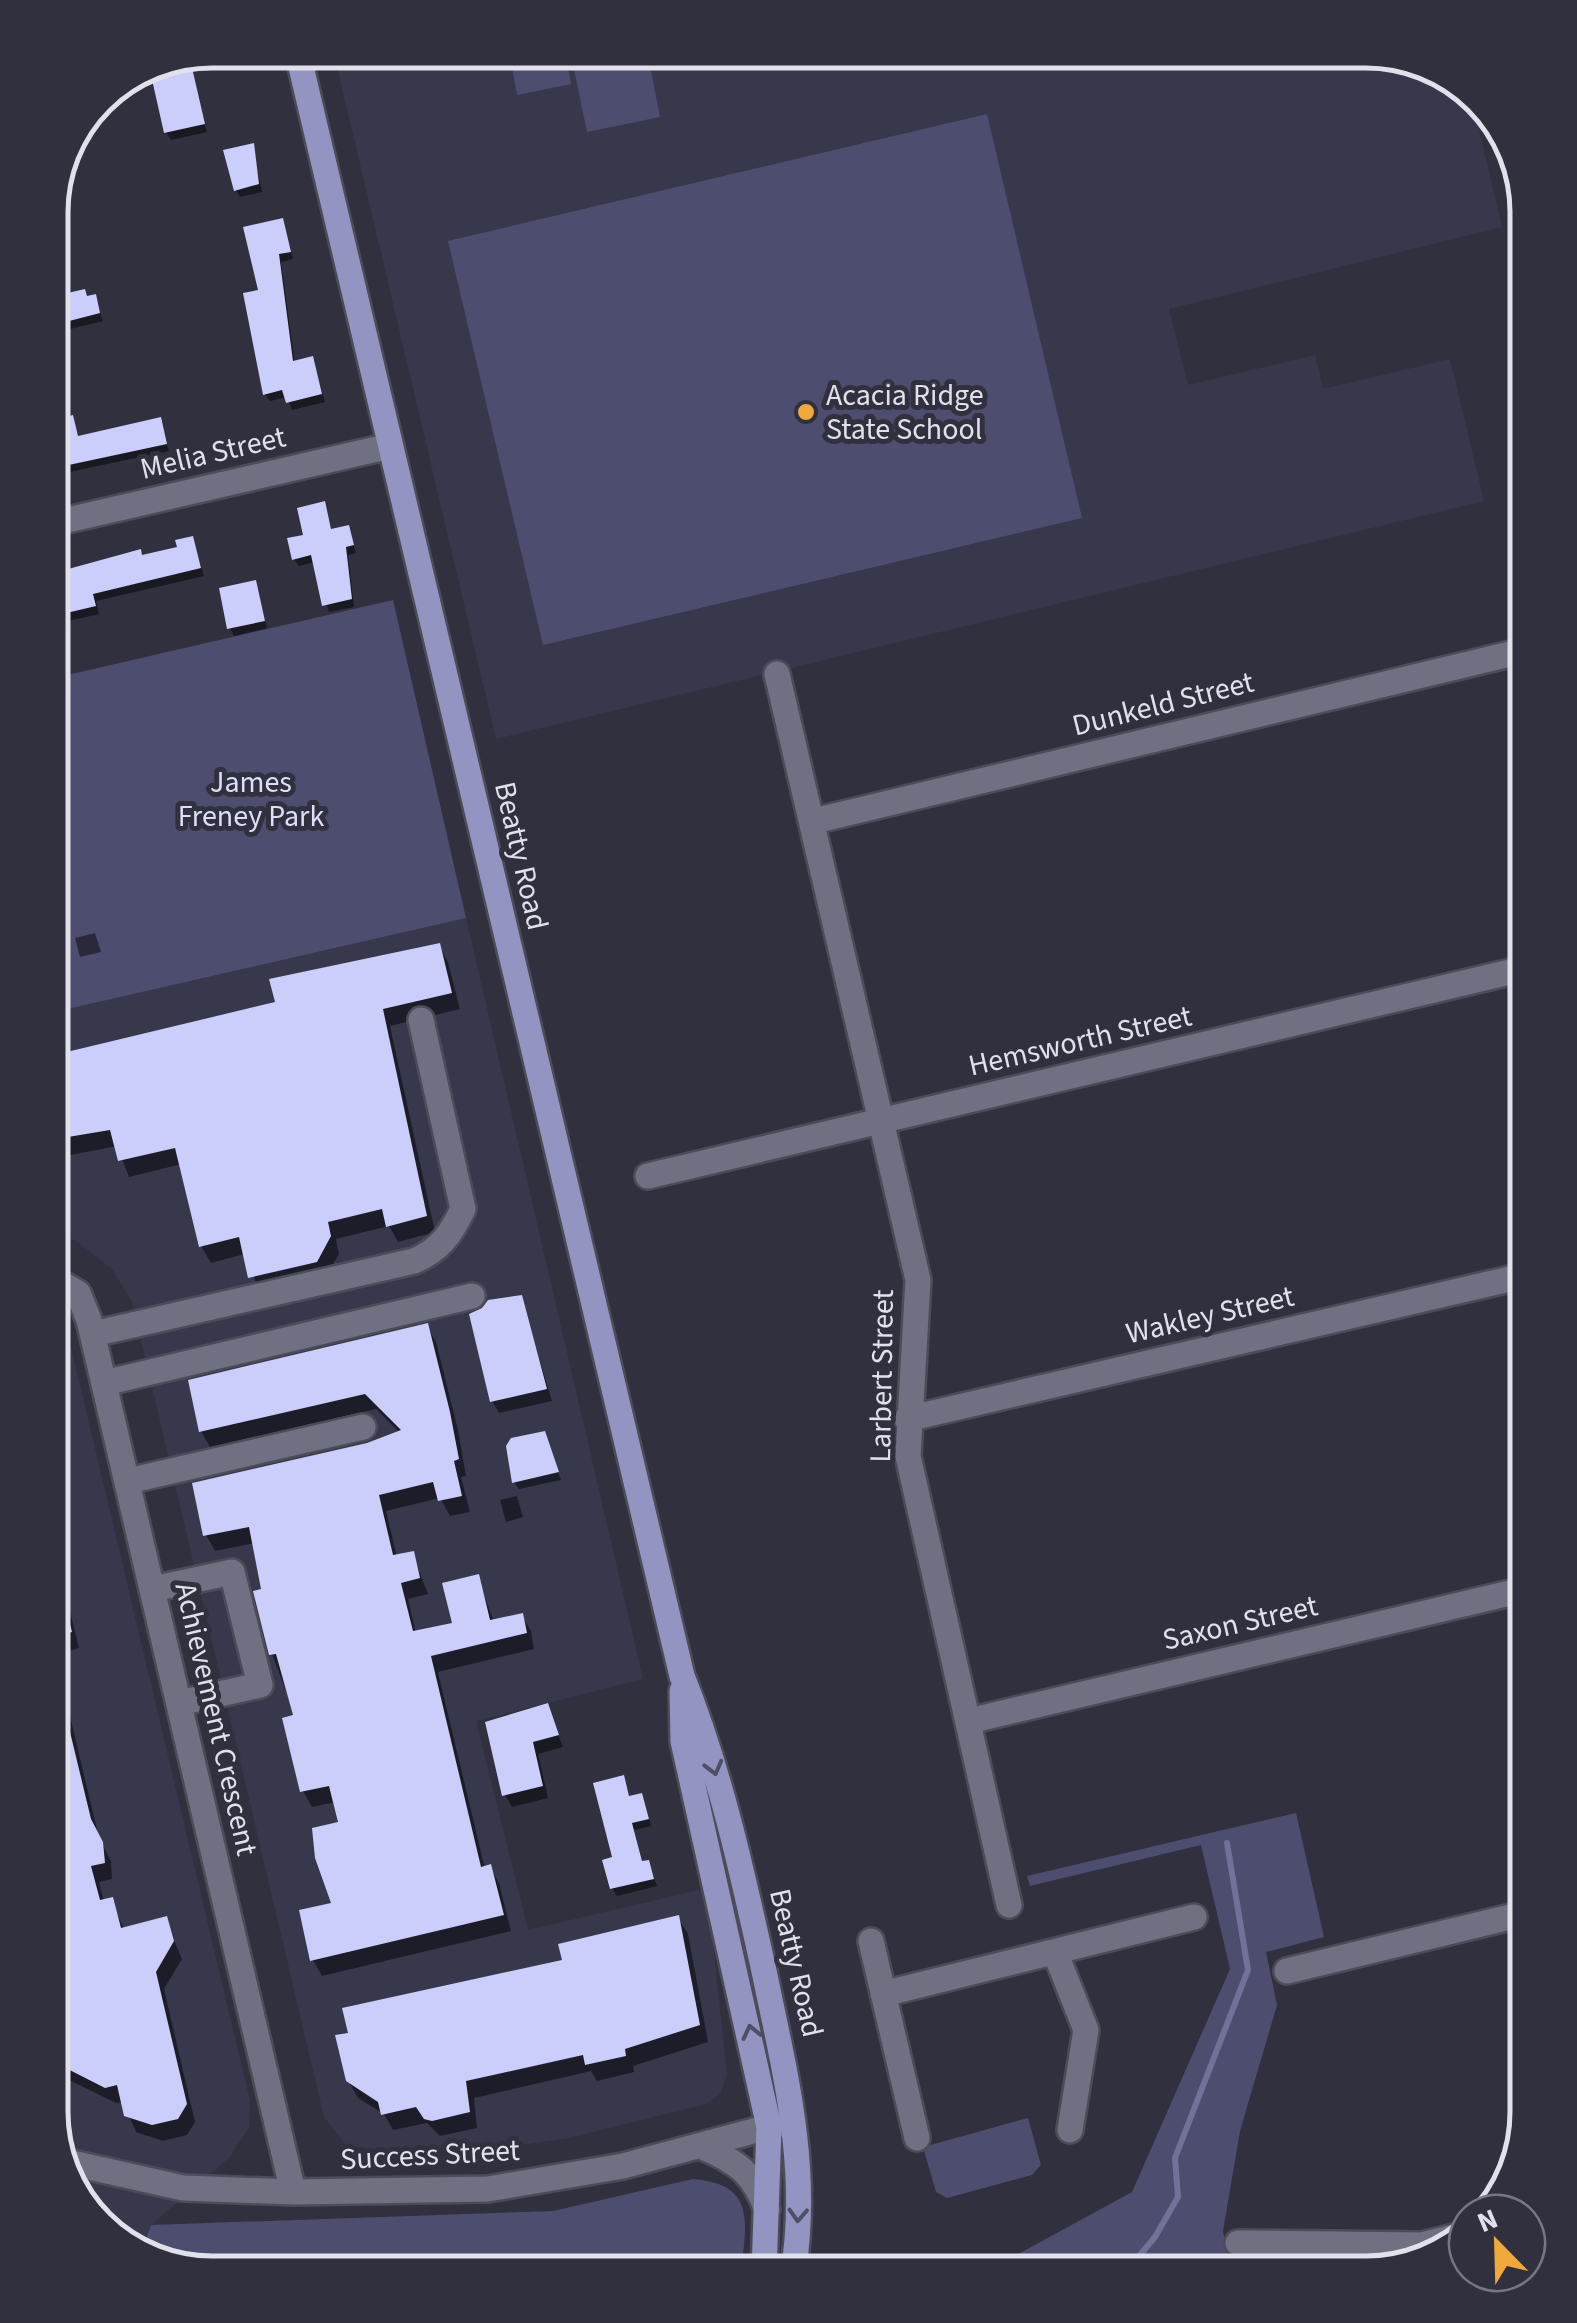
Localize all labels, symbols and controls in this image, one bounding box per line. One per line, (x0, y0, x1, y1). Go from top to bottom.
place label: Acacia Ridge State School (826, 374, 984, 451)
marker: Acacia Ridge State School (795, 401, 817, 423)
street label: Melia Street (136, 415, 290, 491)
street label: Dunkeld Street (1068, 661, 1258, 747)
park label: James Freney Park (178, 761, 325, 838)
street label: Beatty Road (483, 778, 559, 934)
street label: Hemsworth Street (964, 994, 1196, 1088)
street label: Wakley Street (1122, 1275, 1298, 1355)
street label: Larbert Street (859, 1289, 905, 1463)
street label: Achievement Crescent (164, 1578, 268, 1860)
street label: Saxon Street (1158, 1584, 1322, 1662)
one-way arrow (702, 1759, 723, 1776)
street label: Beatty Road (758, 1885, 834, 2041)
one-way arrow (742, 2024, 763, 2041)
street label: Success Street (339, 2129, 521, 2181)
north arrow (1447, 2193, 1547, 2293)
text: N (1471, 2199, 1504, 2243)
one-way arrow (788, 2207, 809, 2223)

